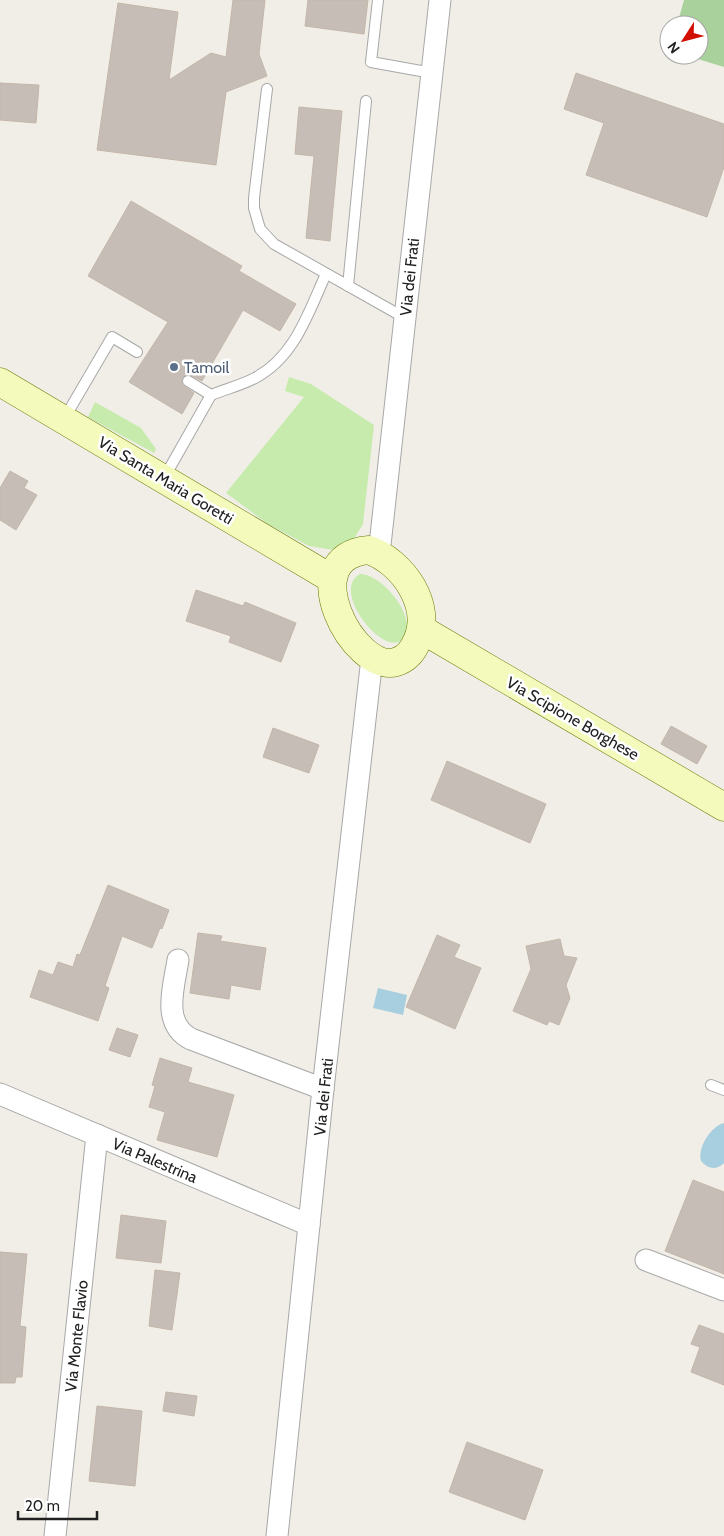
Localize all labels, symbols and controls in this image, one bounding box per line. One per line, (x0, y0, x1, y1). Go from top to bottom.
north arrow (659, 15, 709, 65)
text: N (663, 38, 684, 57)
street label: Via dei Frati (396, 237, 423, 317)
place label: Tamoil (184, 358, 229, 377)
marker: Tamoil (168, 361, 180, 373)
street label: Via Santa Maria Goretti (95, 432, 237, 528)
street label: Via Scipione Borghese (503, 673, 642, 764)
street label: Via dei Frati (310, 1057, 337, 1137)
street label: Via Palestrina (109, 1134, 201, 1187)
street label: Via Monte Flavio (61, 1279, 92, 1393)
scale bar (18, 1488, 96, 1520)
text: 20 m (25, 1497, 60, 1515)

